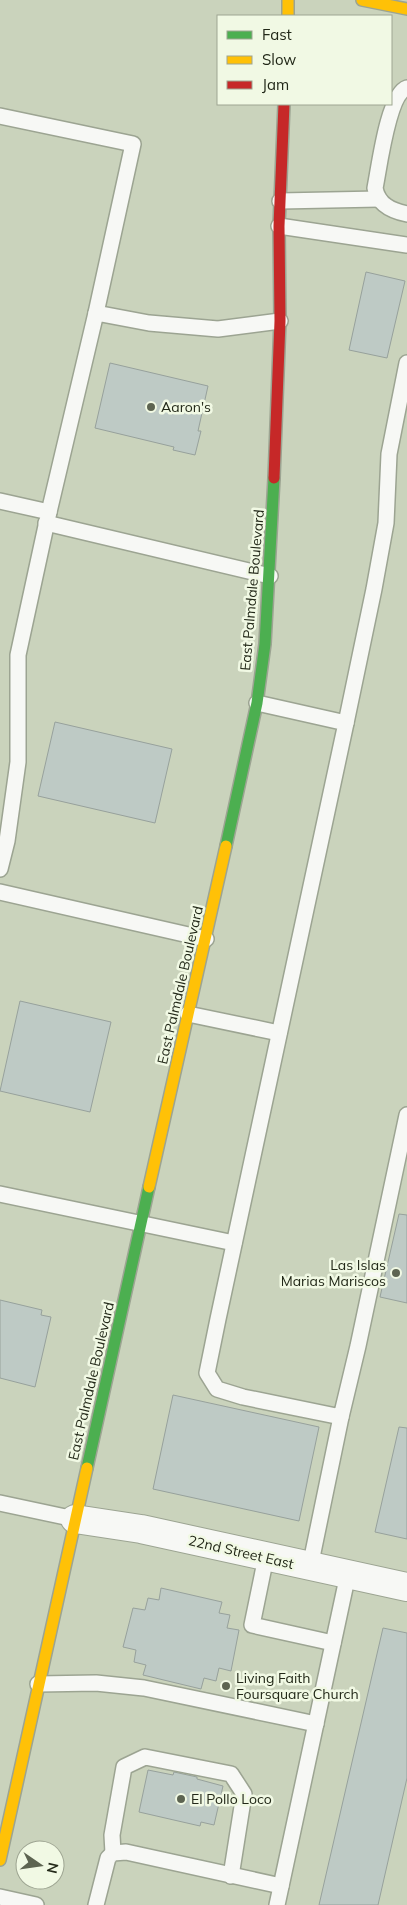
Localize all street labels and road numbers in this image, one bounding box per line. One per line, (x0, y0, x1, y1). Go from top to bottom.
street label: East Palmdale Boulevard (236, 509, 268, 671)
street label: East Palmdale Boulevard (153, 904, 207, 1066)
street label: East Palmdale Boulevard (64, 1300, 118, 1462)
street label: 22nd Street East (186, 1531, 296, 1573)

